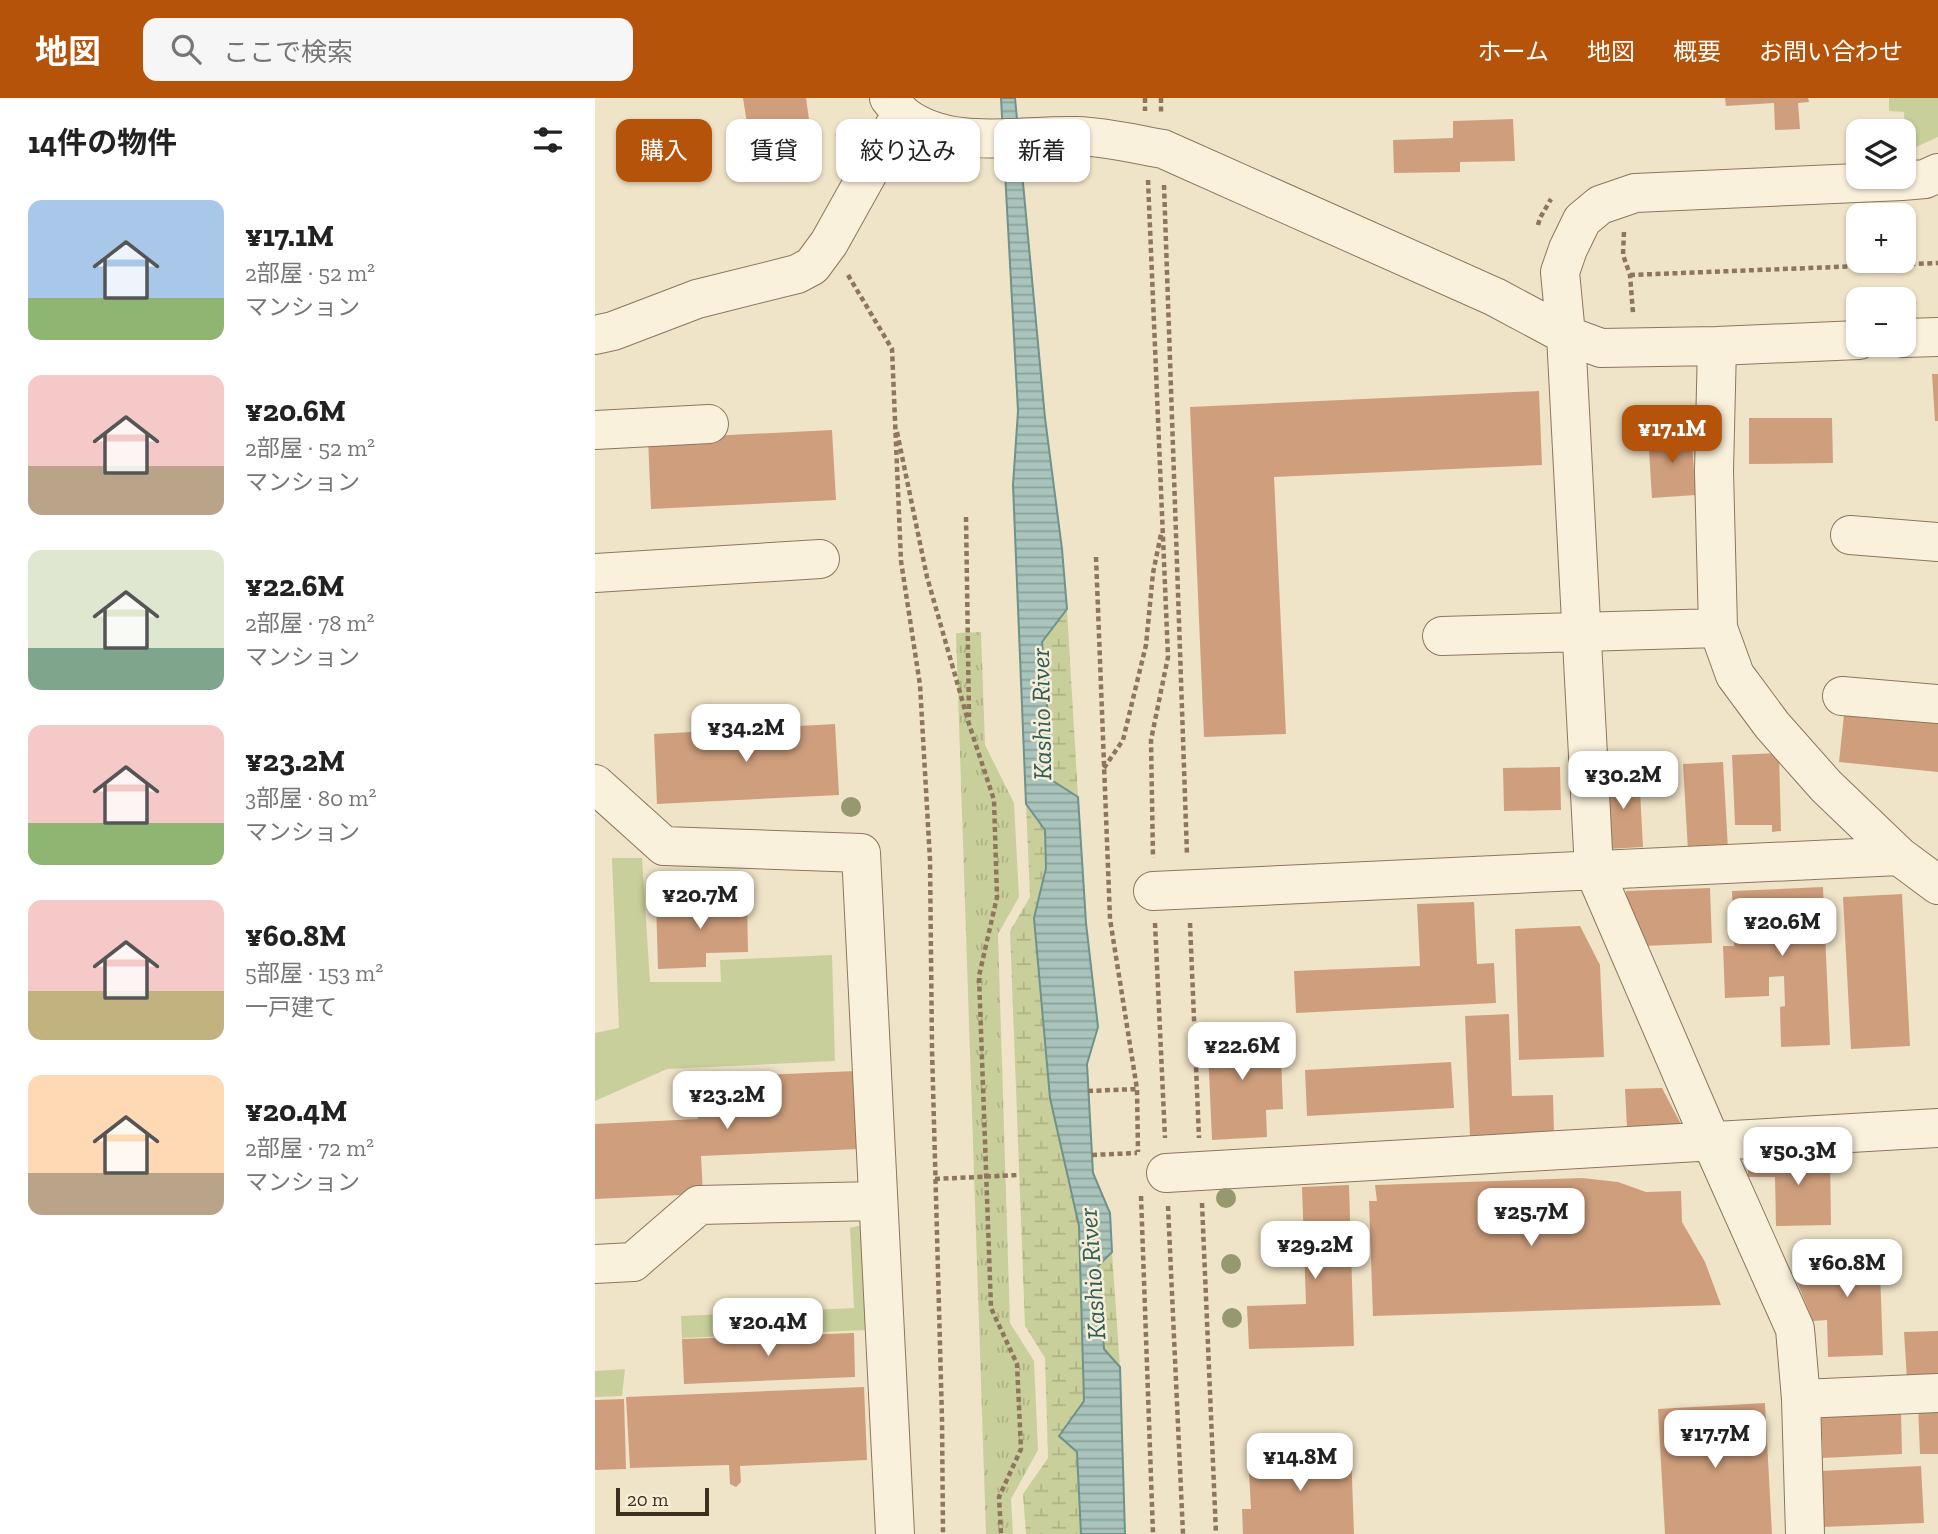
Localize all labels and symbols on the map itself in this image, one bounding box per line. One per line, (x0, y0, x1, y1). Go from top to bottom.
pin: ¥17.1M (1615, 406, 1729, 465)
water label: Kashio River (1024, 648, 1058, 780)
pin: ¥34.2M (689, 704, 803, 764)
pin: ¥30.2M (1566, 752, 1680, 811)
pin: ¥20.7M (643, 872, 757, 931)
pin: ¥20.6M (1725, 898, 1839, 958)
pin: ¥22.6M (1185, 1023, 1299, 1082)
pin: ¥23.2M (670, 1072, 784, 1131)
pin: ¥50.3M (1741, 1128, 1855, 1187)
pin: ¥25.7M (1474, 1188, 1588, 1248)
water label: Kashio River (1071, 1207, 1113, 1341)
pin: ¥29.2M (1258, 1222, 1372, 1281)
pin: ¥60.8M (1790, 1240, 1904, 1299)
pin: ¥20.4M (711, 1298, 825, 1358)
pin: ¥17.7M (1658, 1410, 1772, 1470)
pin: ¥14.8M (1243, 1434, 1357, 1493)
scale bar (616, 1485, 709, 1517)

